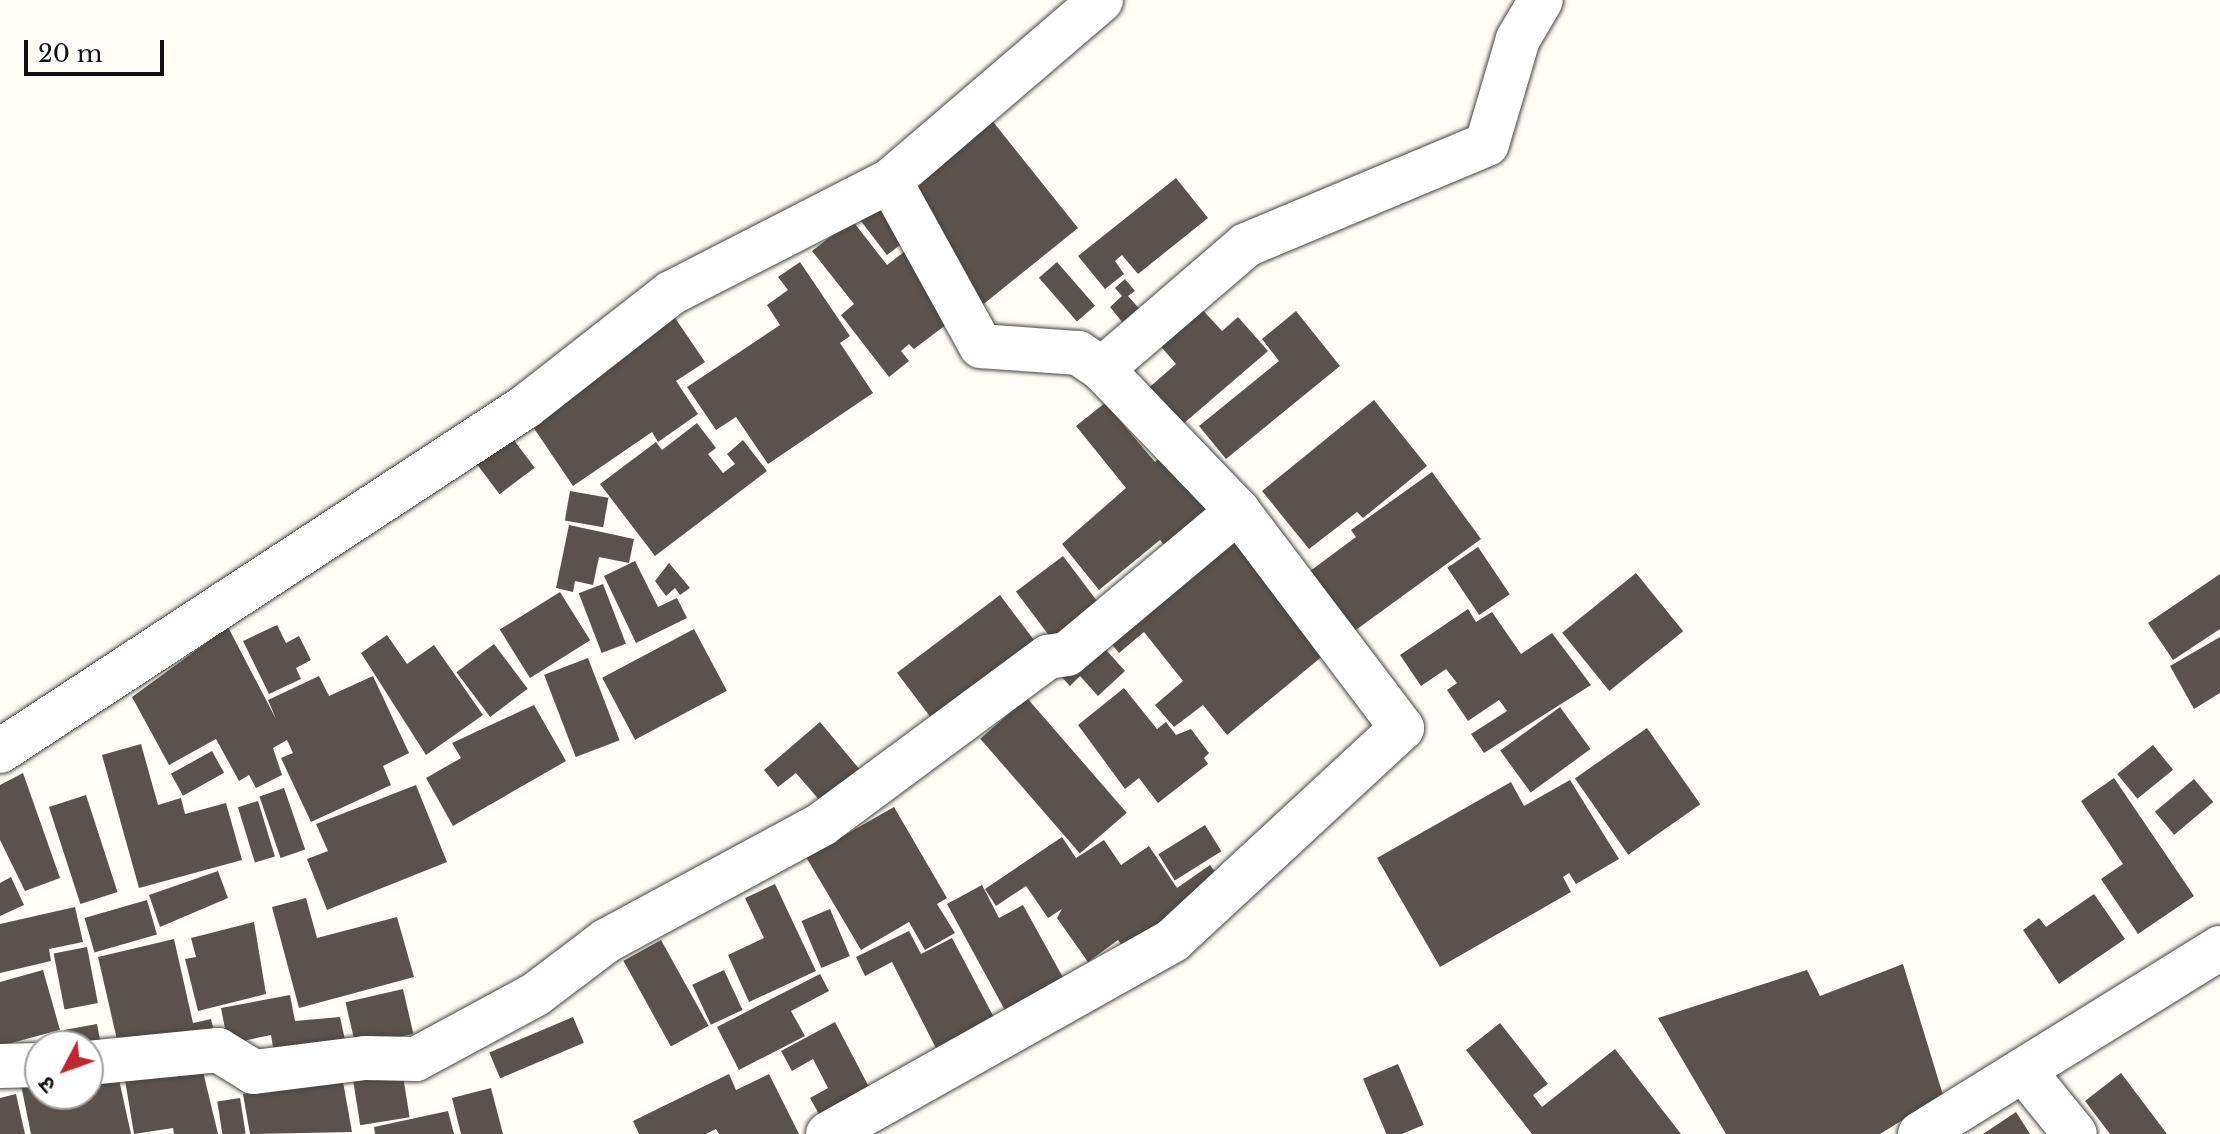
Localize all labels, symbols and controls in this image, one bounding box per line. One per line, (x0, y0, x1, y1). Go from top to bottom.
scale bar (28, 24, 168, 74)
text: 20 m (38, 39, 103, 68)
north arrow (24, 1030, 104, 1110)
text: उ (33, 1071, 61, 1098)

